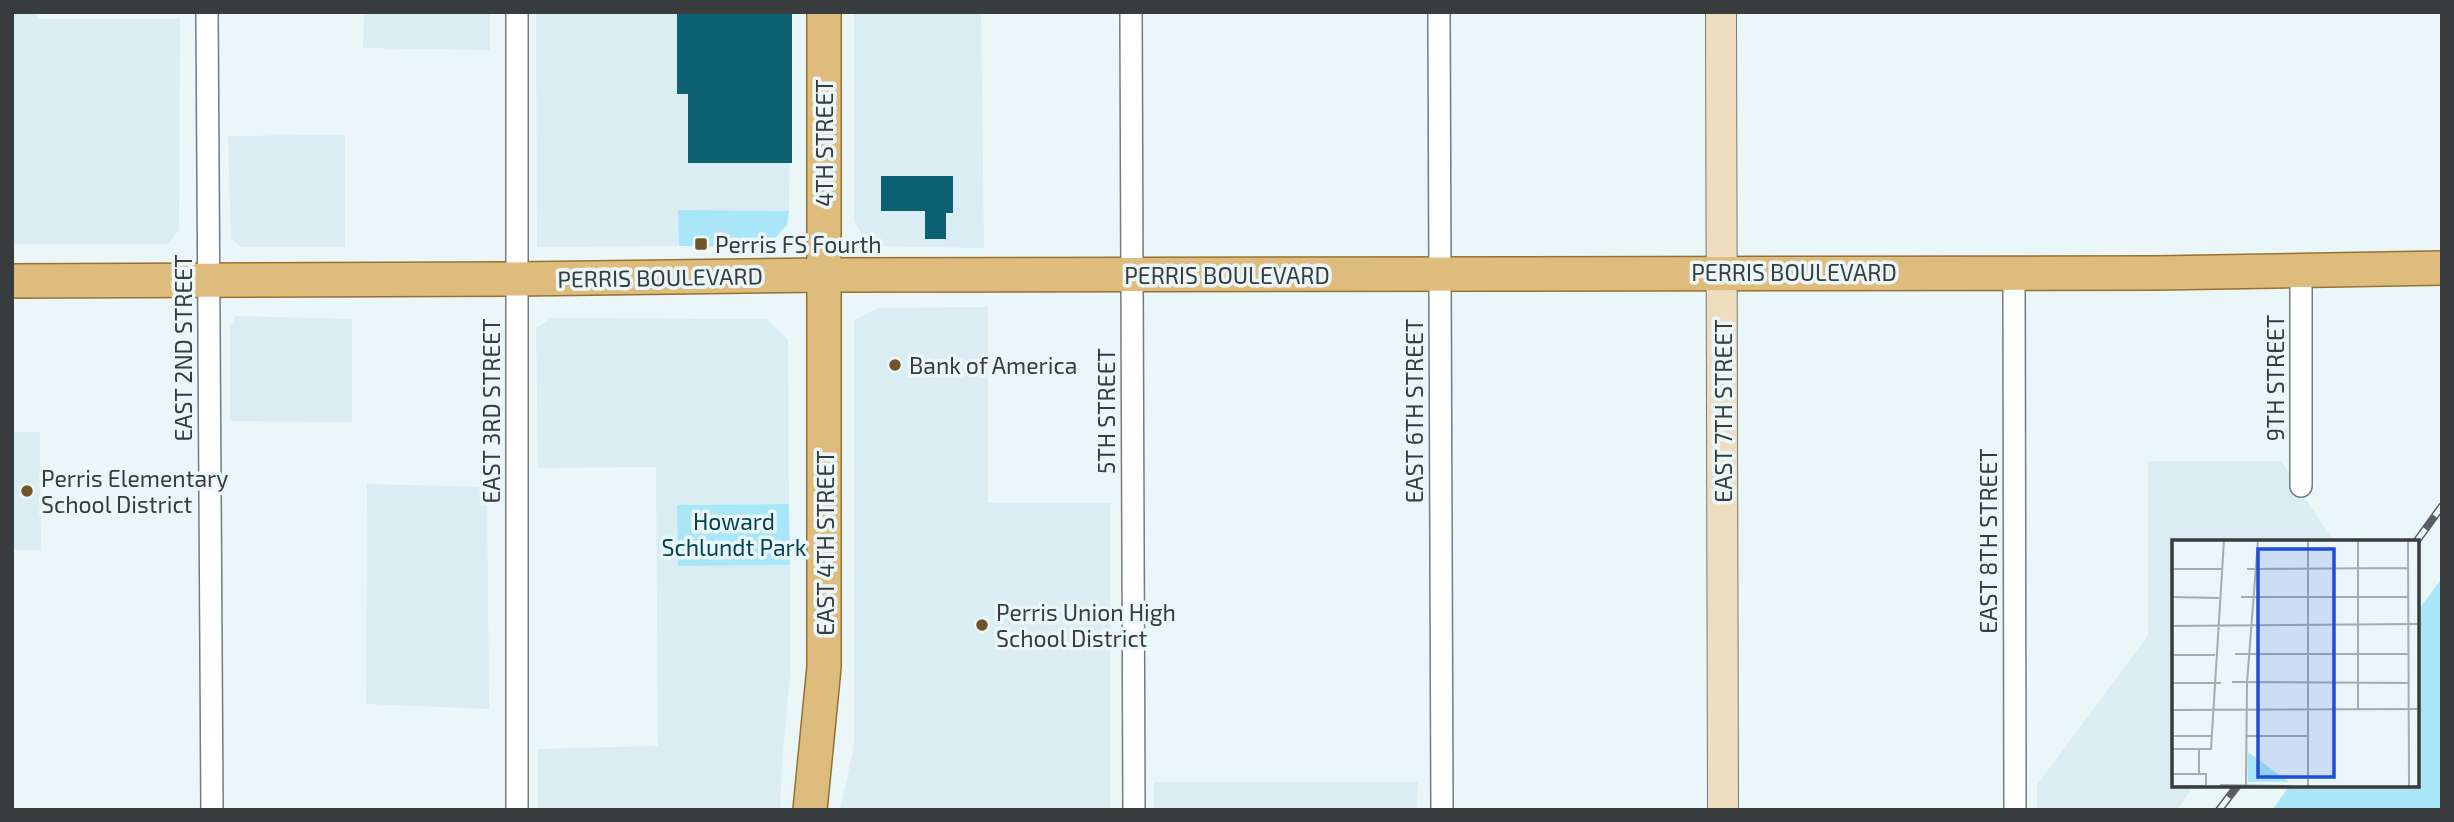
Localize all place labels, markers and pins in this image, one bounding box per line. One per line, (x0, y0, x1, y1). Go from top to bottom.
place label: Perris FS Fourth (715, 230, 882, 258)
marker: Perris FS Fourth (693, 236, 709, 252)
place label: Bank of America (909, 351, 1077, 379)
marker: Bank of America (887, 357, 903, 373)
place label: Perris Elementary School District (41, 464, 228, 518)
marker: Perris Elementary School District (19, 483, 35, 499)
place label: Perris Union High School District (996, 598, 1176, 652)
marker: Perris Union High School District (974, 617, 990, 633)

